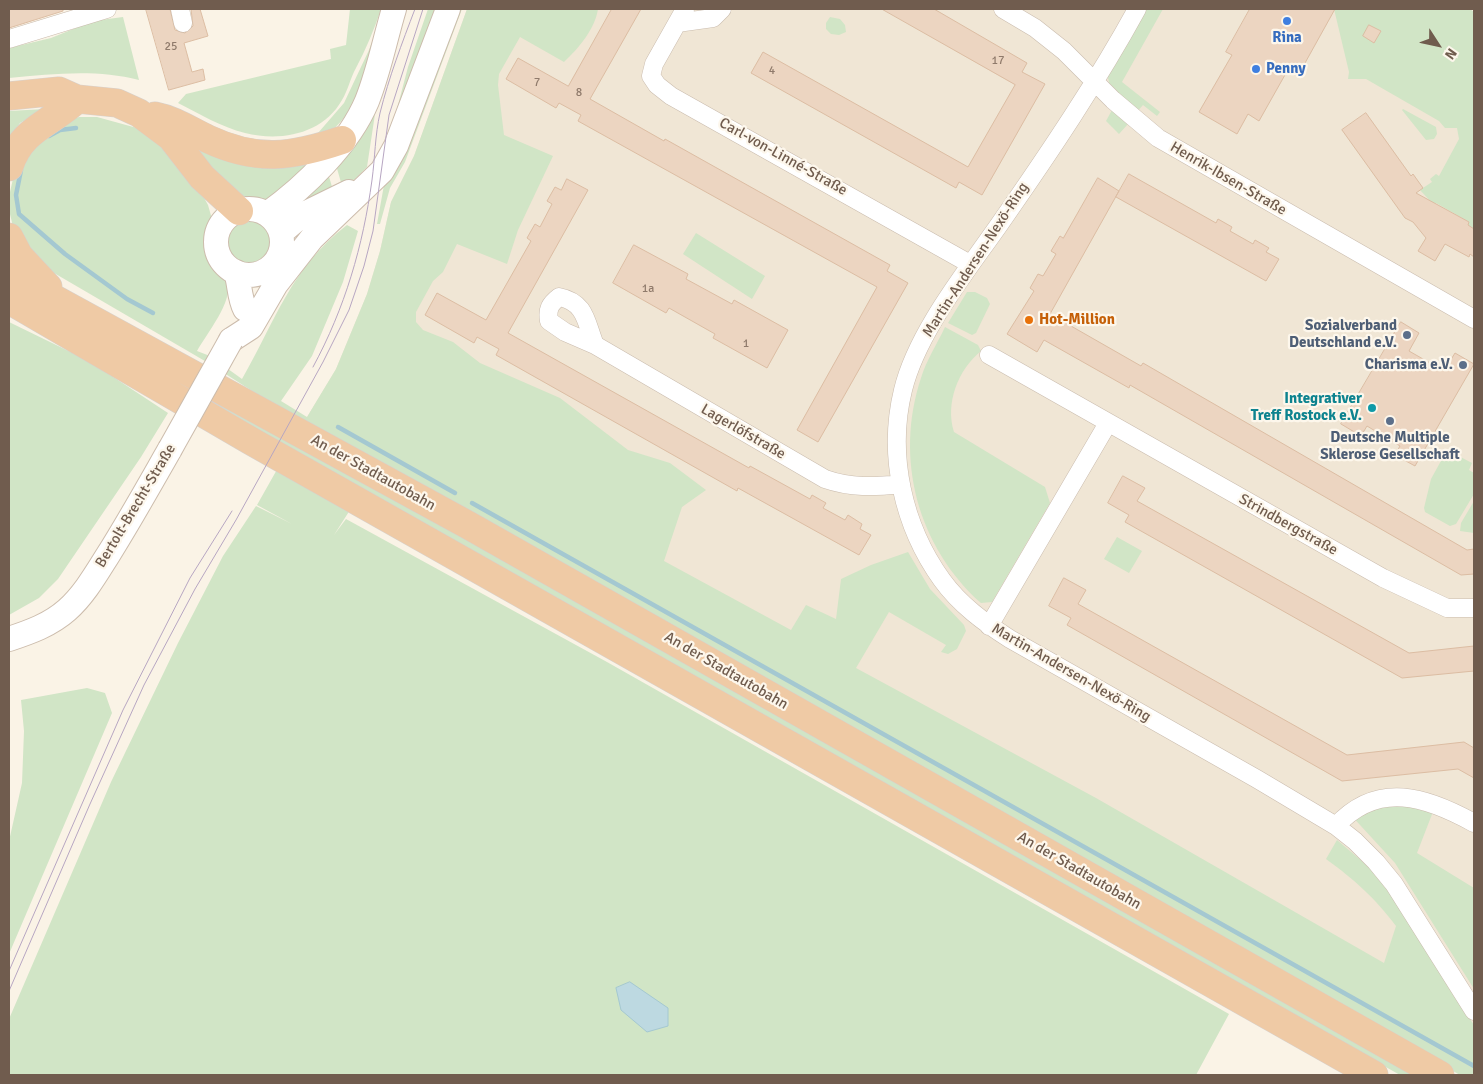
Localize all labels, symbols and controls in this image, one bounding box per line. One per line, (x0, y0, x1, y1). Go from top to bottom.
marker: Rina (1281, 15, 1293, 27)
north arrow (1413, 20, 1463, 70)
place label: Rina (1272, 29, 1302, 47)
house number: 25 (165, 40, 177, 54)
text: N (1441, 45, 1460, 63)
house number: 17 (992, 54, 1004, 68)
place label: Penny (1266, 60, 1306, 78)
marker: Penny (1250, 63, 1262, 75)
house number: 4 (769, 64, 775, 78)
house number: 7 (534, 76, 540, 90)
house number: 8 (576, 86, 582, 100)
street label: Carl-von-Linné-Straße (716, 114, 850, 200)
street label: Henrik-Ibsen-Straße (1167, 138, 1289, 220)
street label: Martin-Andersen-Nexö-Ring (919, 179, 1033, 341)
house number: 1a (642, 282, 654, 296)
place label: Hot-Million (1039, 311, 1115, 329)
marker: Hot-Million (1023, 314, 1035, 326)
place label: Sozialverband Deutschland e.V. (1289, 317, 1397, 352)
marker: Sozialverband Deutschland e.V. (1401, 329, 1413, 341)
house number: 1 (743, 337, 749, 351)
place label: Charisma e.V. (1365, 356, 1453, 374)
marker: Charisma e.V. (1457, 359, 1469, 371)
place label: Integrativer Treff Rostock e.V. (1251, 390, 1362, 425)
street label: Lagerlöfstraße (697, 400, 789, 464)
marker: Integrativer Treff Rostock e.V. (1366, 402, 1378, 414)
marker: Deutsche Multiple Sklerose Gesellschaft (1384, 415, 1396, 427)
place label: Deutsche Multiple Sklerose Gesellschaft (1320, 429, 1460, 464)
street label: An der Stadtautobahn (307, 431, 439, 515)
street label: Bertolt-Brecht-Straße (92, 441, 180, 571)
street label: Strindbergstraße (1236, 490, 1340, 560)
street label: Martin-Andersen-Nexö-Ring (988, 620, 1154, 726)
street label: An der Stadtautobahn (661, 628, 791, 714)
street label: An der Stadtautobahn (1014, 828, 1144, 914)

